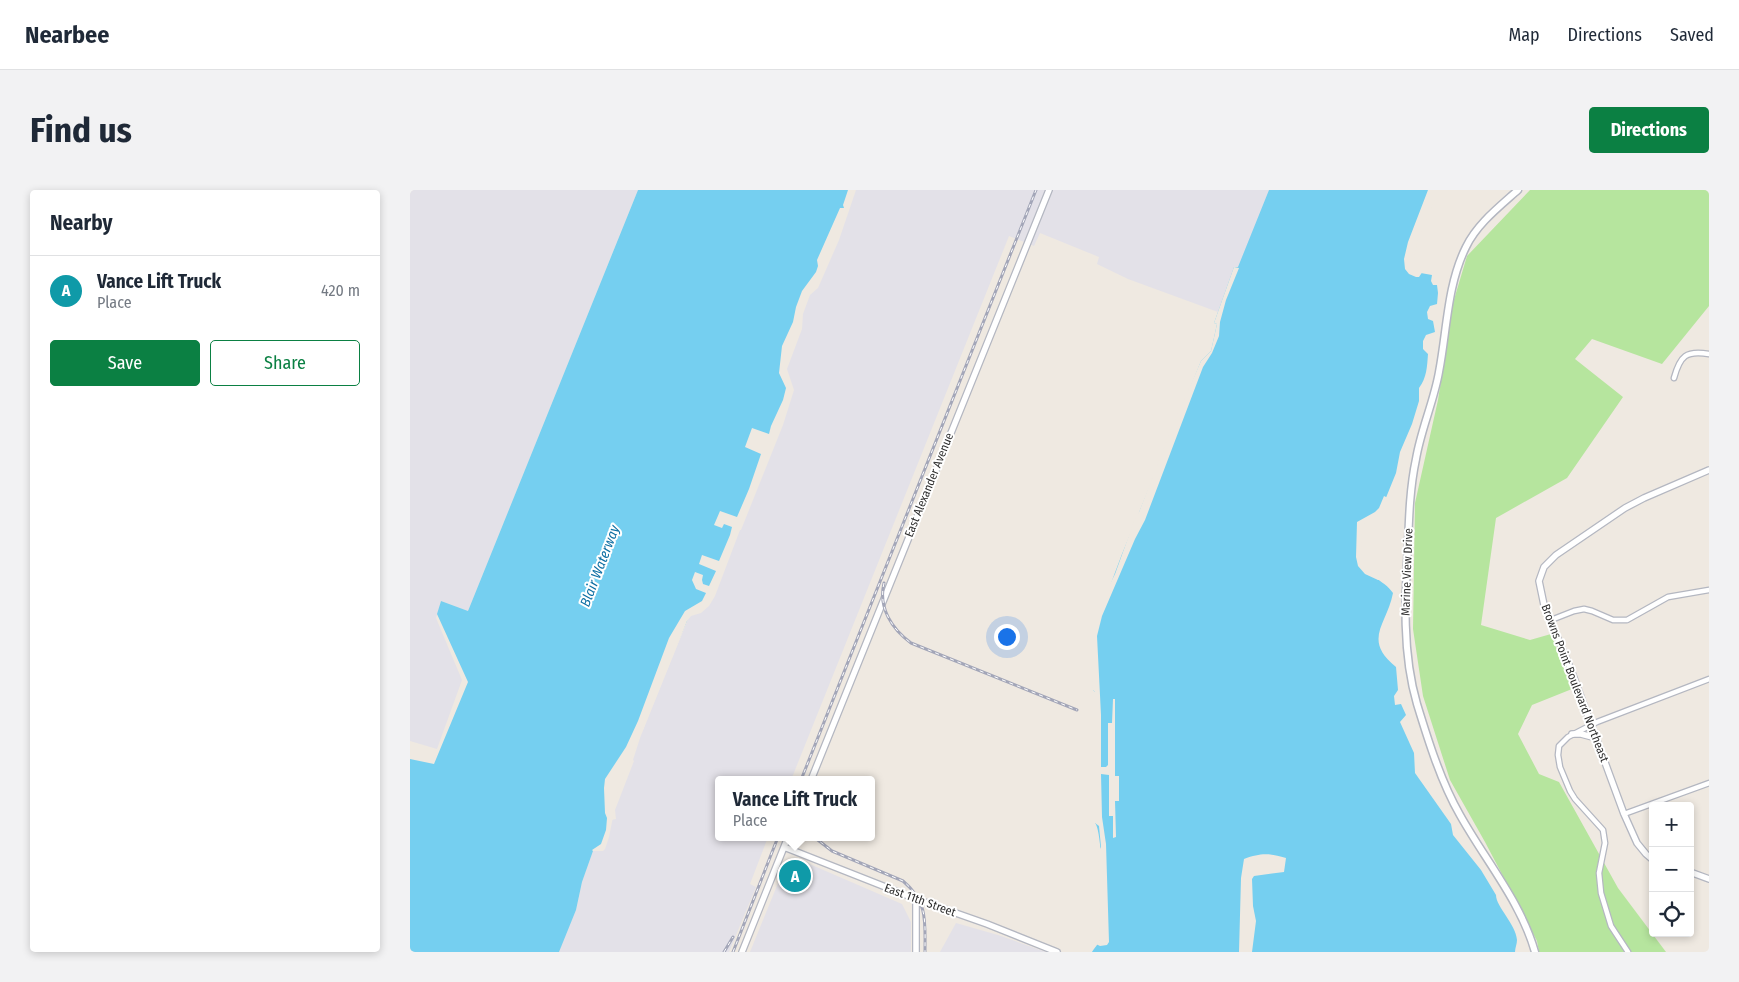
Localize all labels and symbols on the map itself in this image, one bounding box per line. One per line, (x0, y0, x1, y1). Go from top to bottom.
street label: East Alexander Avenue (902, 431, 956, 539)
water label: Blair Waterway (577, 522, 624, 609)
street label: Marine View Drive (1398, 528, 1416, 616)
street label: Browns Point Boulevard Northeast (1538, 602, 1612, 764)
your location (994, 624, 1020, 650)
pin: A (779, 857, 811, 895)
street label: East 11th Street (882, 881, 958, 919)

